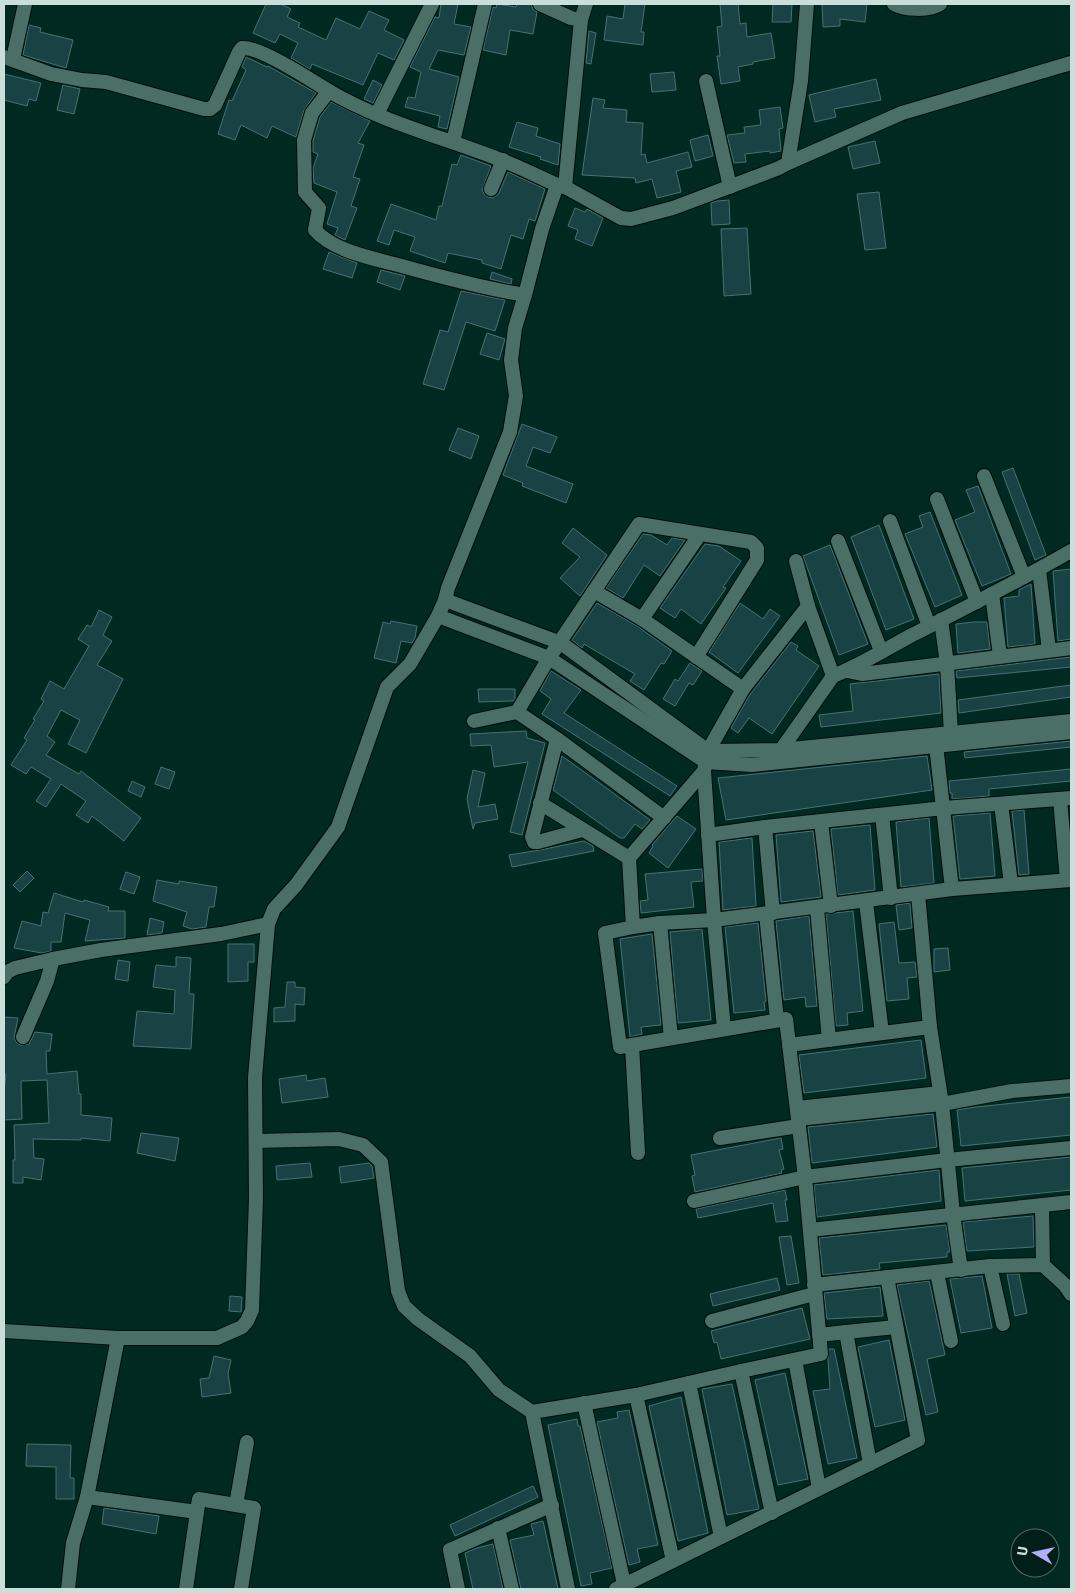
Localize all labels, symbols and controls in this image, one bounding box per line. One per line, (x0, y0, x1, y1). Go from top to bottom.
north arrow (1010, 1528, 1060, 1578)
text: U (1014, 1545, 1032, 1557)

